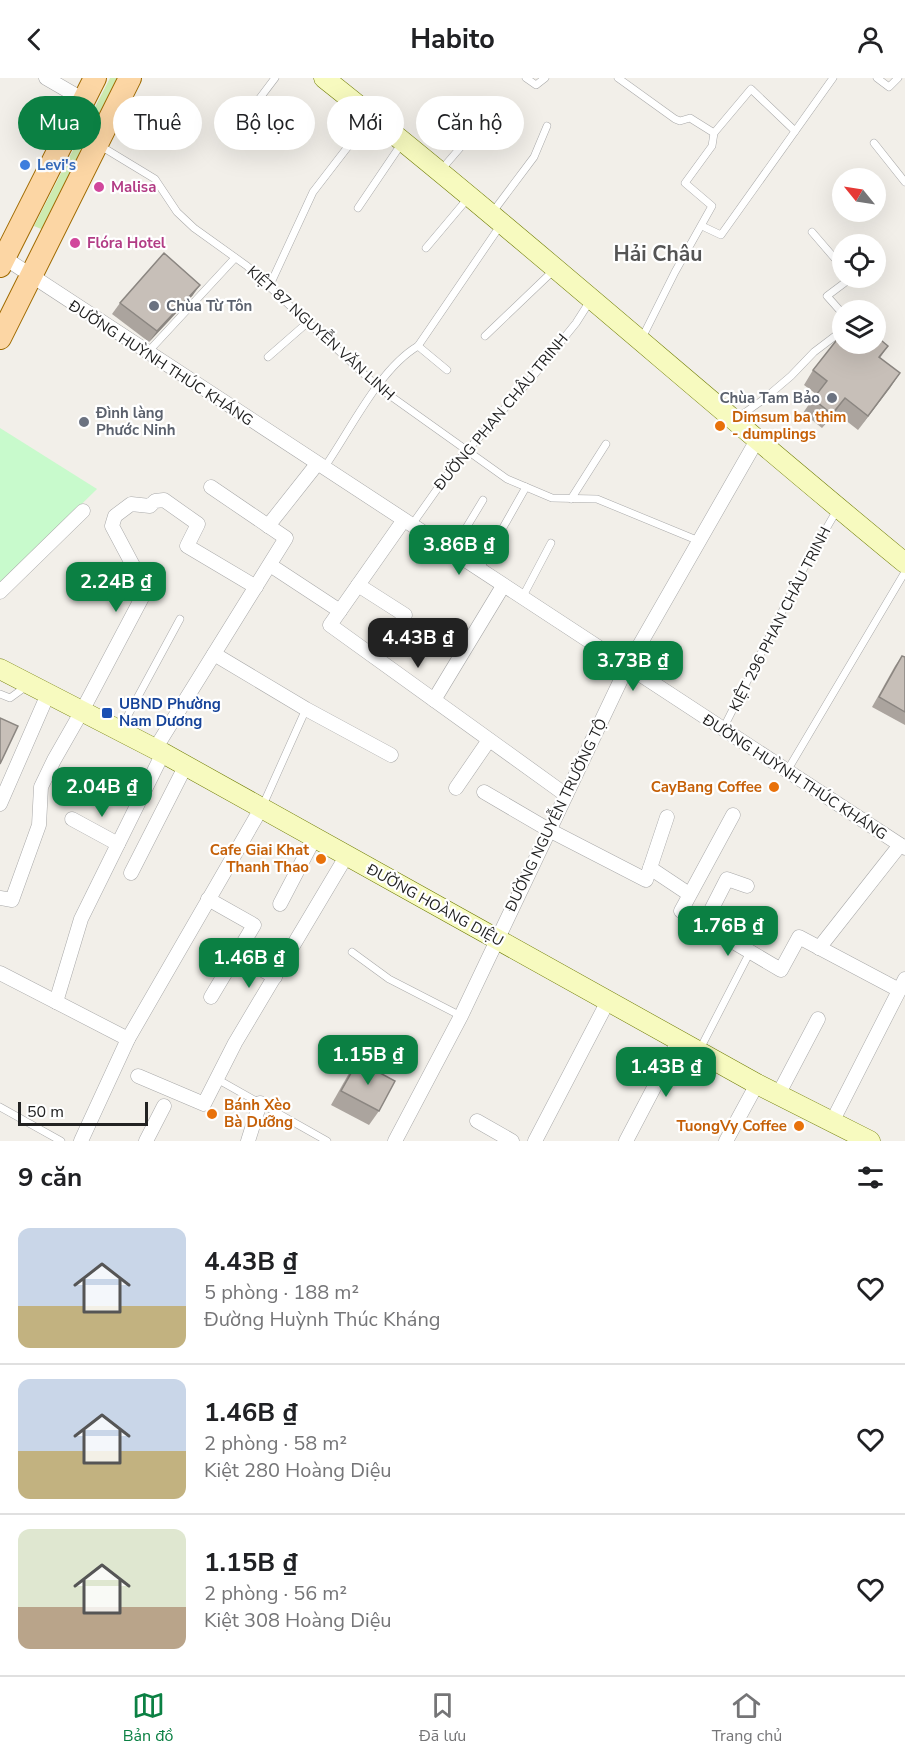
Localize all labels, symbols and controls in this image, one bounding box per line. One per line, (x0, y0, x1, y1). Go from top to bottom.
text: Habito (410, 21, 495, 58)
icon: back (18, 23, 51, 56)
icon: person (854, 23, 887, 56)
chip: Mua (18, 96, 101, 150)
chip: Thuê (113, 96, 202, 150)
chip: Bộ lọc (214, 96, 315, 150)
chip: Mới (327, 96, 404, 150)
chip: Căn hộ (416, 96, 524, 150)
place label: Levi's (37, 155, 76, 175)
marker: Levi's (18, 158, 32, 172)
north arrow (832, 168, 886, 222)
map controls (832, 168, 886, 354)
place label: Malisa (111, 177, 156, 197)
marker: Malisa (92, 180, 106, 194)
place label: Flóra Hotel (87, 233, 166, 253)
button: locate (832, 234, 886, 288)
marker: Flóra Hotel (68, 236, 82, 250)
district label: Hải Châu (614, 240, 702, 268)
street label: KIỆT 87 NGUYỄN VĂN LINH (243, 260, 400, 405)
street label: ĐƯỜNG HUỲNH THÚC KHÁNG (64, 294, 258, 430)
place label: Chùa Từ Tôn (166, 296, 252, 316)
marker: Chùa Từ Tôn (147, 299, 161, 313)
button: layers (832, 300, 886, 354)
street label: ĐƯỜNG PHAN CHÂU TRINH (428, 329, 573, 495)
place label: Chùa Tam Bảo (719, 388, 820, 408)
marker: Chùa Tam Bảo (825, 391, 839, 405)
place label: Đình làng Phước Ninh (95, 403, 176, 440)
place label: Dimsum ba thim - dumplings (732, 407, 846, 444)
marker: Đình làng Phước Ninh (77, 415, 91, 429)
marker: Dimsum ba thim - dumplings (713, 419, 727, 433)
street label: KIỆT 296 PHAN CHÂU TRINH (725, 523, 835, 715)
pin: 3.86B ₫ (404, 525, 514, 576)
text: 3.86B ₫ (423, 531, 495, 558)
pin: 2.24B ₫ (61, 562, 171, 613)
text: 2.24B ₫ (80, 568, 152, 595)
pin: 4.43B ₫ (363, 618, 473, 669)
text: 4.43B ₫ (382, 624, 454, 651)
pin: 3.73B ₫ (578, 641, 688, 692)
text: 3.73B ₫ (597, 647, 669, 674)
place label: UBND Phường Nam Dương (119, 694, 221, 731)
marker: UBND Phường Nam Dương (100, 706, 114, 720)
street label: ĐƯỜNG HUỲNH THÚC KHÁNG (698, 708, 892, 844)
street label: ĐƯỜNG NGUYỄN TRƯỜNG TỘ (498, 714, 612, 916)
pin: 2.04B ₫ (47, 767, 157, 818)
text: 2.04B ₫ (66, 773, 138, 800)
place label: CayBang Coffee (651, 777, 762, 797)
marker: CayBang Coffee (767, 780, 781, 794)
place label: Cafe Giai Khat Thanh Thao (210, 840, 309, 877)
marker: Cafe Giai Khat Thanh Thao (314, 852, 328, 866)
street label: ĐƯỜNG HOÀNG DIỆU (362, 858, 507, 951)
pin: 1.76B ₫ (673, 906, 783, 957)
text: 1.76B ₫ (692, 912, 764, 939)
pin: 1.46B ₫ (194, 938, 304, 989)
text: 1.46B ₫ (213, 944, 285, 971)
pin: 1.15B ₫ (313, 1035, 423, 1086)
text: 1.15B ₫ (332, 1041, 404, 1068)
pin: 1.43B ₫ (611, 1047, 721, 1098)
text: 1.43B ₫ (630, 1053, 702, 1080)
place label: Bánh Xèo Bà Dưỡng (224, 1095, 293, 1132)
scale bar (18, 1099, 148, 1126)
text: 50 m (27, 1101, 64, 1123)
marker: Bánh Xèo Bà Dưỡng (205, 1107, 219, 1121)
place label: TuongVy Coffee (677, 1116, 787, 1136)
marker: TuongVy Coffee (792, 1119, 806, 1133)
text: 9 căn (18, 1160, 82, 1195)
icon: filters (854, 1161, 887, 1194)
text: 4.43B ₫ (204, 1244, 298, 1279)
icon: home (66, 1252, 138, 1324)
icon: heart (854, 1272, 887, 1305)
text: 5 phòng · 188 m² (204, 1279, 359, 1306)
text: Đường Huỳnh Thúc Kháng (204, 1306, 441, 1333)
text: 1.46B ₫ (204, 1395, 298, 1430)
icon: home (66, 1403, 138, 1475)
icon: heart (854, 1423, 887, 1456)
text: 2 phòng · 58 m² (204, 1430, 347, 1457)
text: Kiệt 280 Hoàng Diệu (204, 1457, 392, 1484)
text: 1.15B ₫ (204, 1545, 298, 1580)
icon: home (66, 1553, 138, 1625)
icon: heart (854, 1573, 887, 1606)
text: 2 phòng · 56 m² (204, 1580, 347, 1607)
text: Kiệt 308 Hoàng Diệu (204, 1607, 392, 1634)
tab: Bản đồ (123, 1689, 173, 1747)
tab: Đã lưu (419, 1689, 466, 1747)
tab: Trang chủ (712, 1689, 782, 1747)

